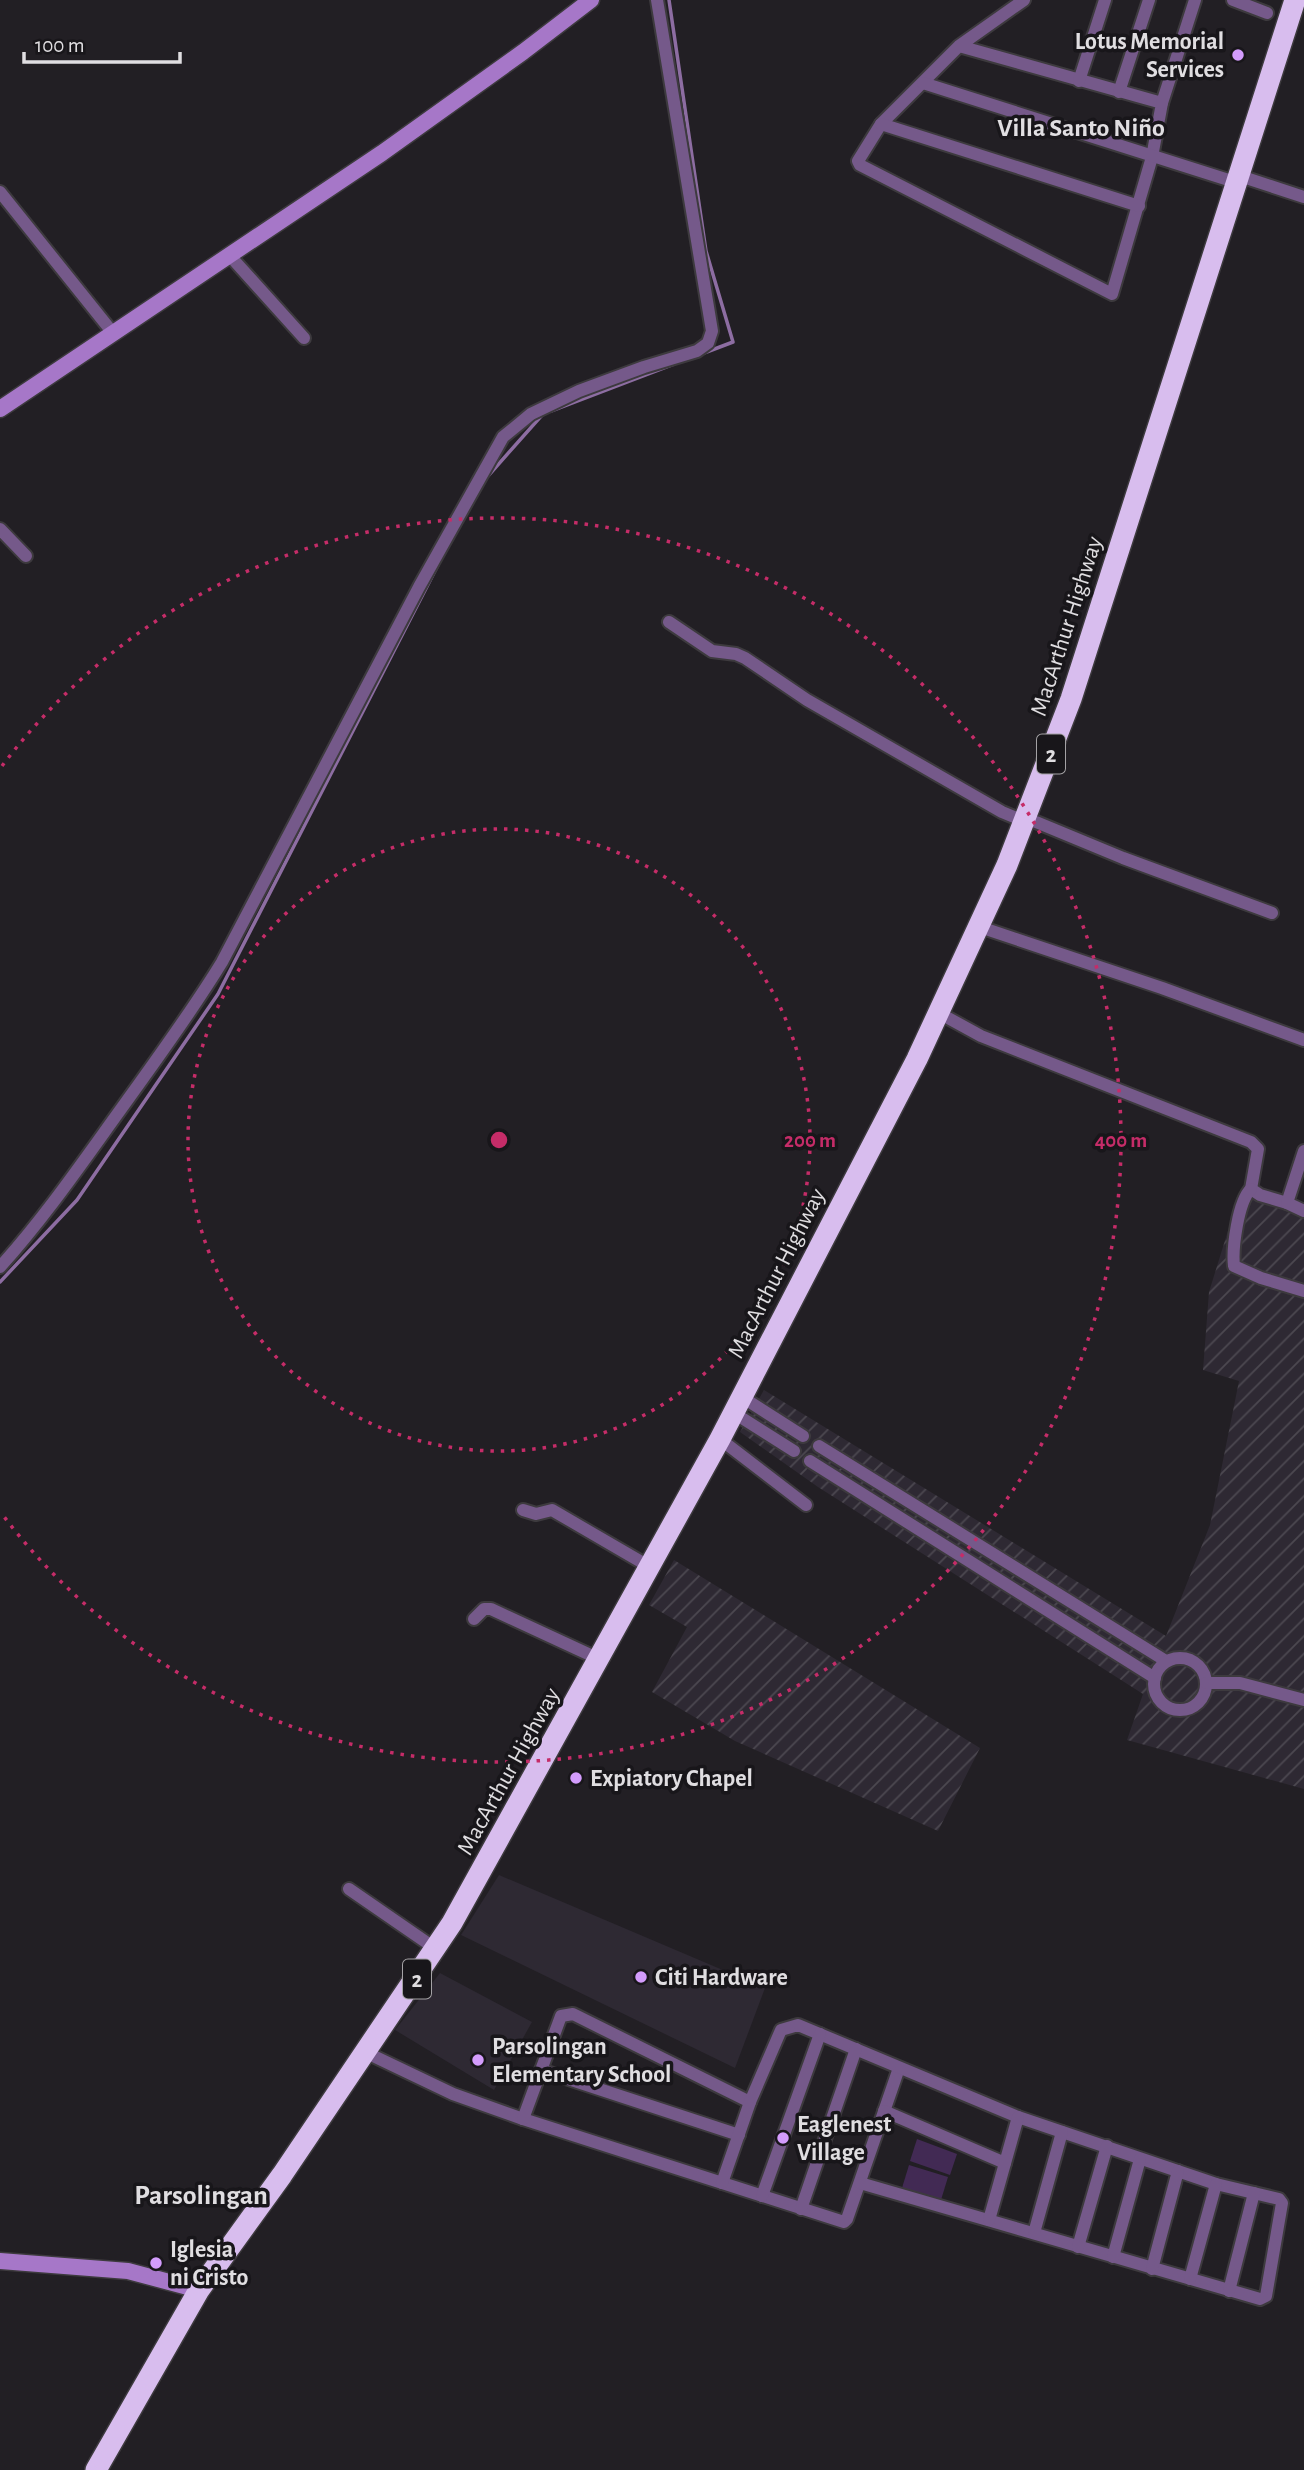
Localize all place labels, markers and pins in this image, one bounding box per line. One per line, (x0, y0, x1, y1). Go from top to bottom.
place label: Lotus Memorial Services (1075, 30, 1224, 82)
marker: Lotus Memorial Services (1230, 47, 1246, 63)
centre of rings (487, 1128, 511, 1152)
place label: Expiatory Chapel (590, 1767, 753, 1791)
marker: Expiatory Chapel (568, 1770, 584, 1786)
place label: Citi Hardware (655, 1966, 788, 1990)
marker: Citi Hardware (633, 1969, 649, 1985)
place label: Parsolingan Elementary School (492, 2035, 671, 2087)
marker: Parsolingan Elementary School (470, 2052, 486, 2068)
place label: Eaglenest Village (797, 2113, 891, 2165)
marker: Eaglenest Village (775, 2130, 791, 2146)
place label: Iglesia ni Cristo (170, 2238, 248, 2290)
marker: Iglesia ni Cristo (148, 2255, 164, 2271)

